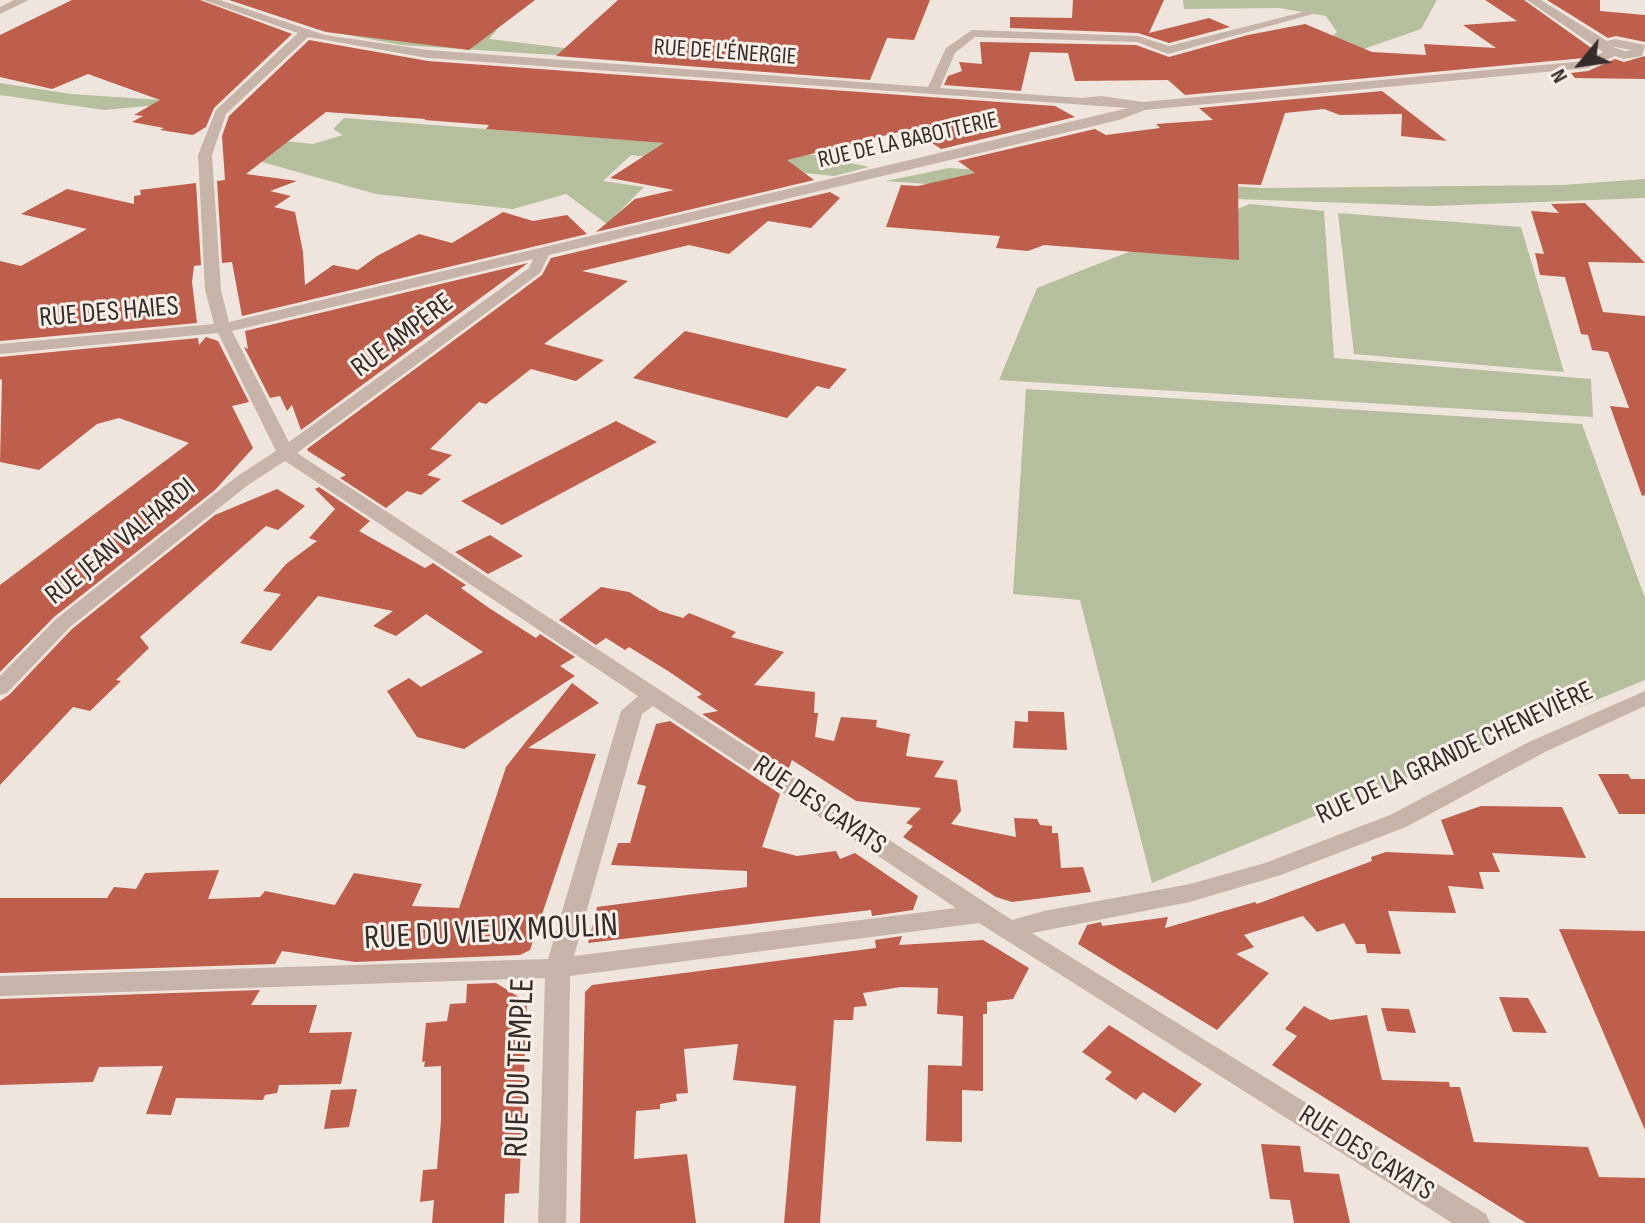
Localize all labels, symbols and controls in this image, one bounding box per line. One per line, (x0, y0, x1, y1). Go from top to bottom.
north arrow (1541, 24, 1621, 104)
street label: RUE DE L'ÉNERGIE (653, 34, 797, 72)
text: N (1545, 64, 1574, 88)
street label: RUE DE LA BABOTTERIE (815, 106, 1001, 176)
street label: RUE AMPÈRE (345, 287, 461, 385)
street label: RUE DES HAIES (38, 290, 180, 336)
street label: RUE JEAN VALHARDI (39, 471, 203, 613)
street label: RUE DE LA GRANDE CHENEVIÈRE (1311, 675, 1599, 833)
street label: RUE DES CAYATS (746, 749, 892, 863)
street label: RUE DU VIEUX MOULIN (363, 906, 619, 960)
street label: RUE DU TEMPLE (497, 978, 545, 1158)
street label: RUE DES CAYATS (1292, 1099, 1440, 1209)

